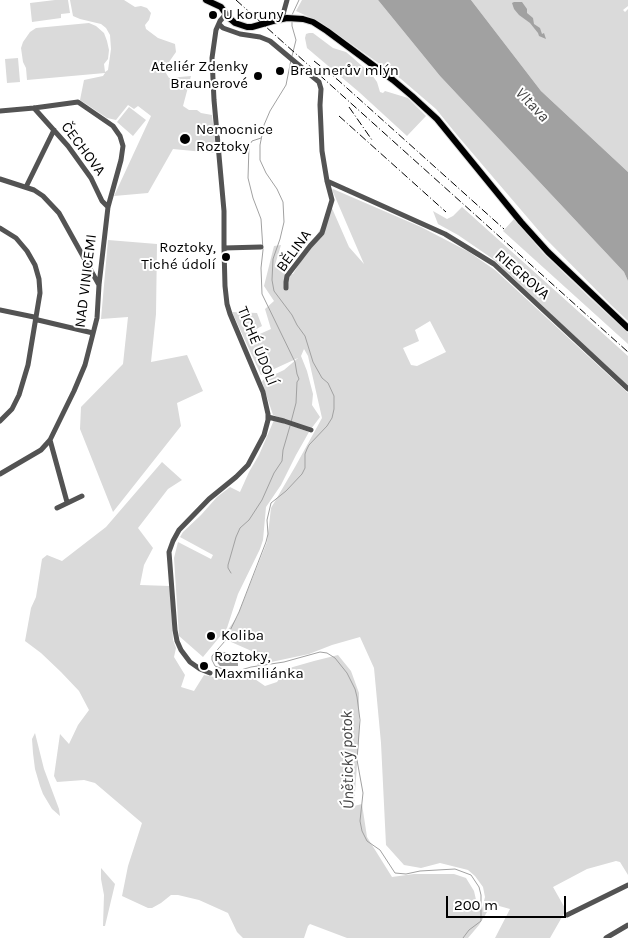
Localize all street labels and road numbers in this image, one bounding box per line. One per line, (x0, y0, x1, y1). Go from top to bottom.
street label: ČECHOVA (57, 118, 109, 180)
street label: BĚLINA (273, 226, 315, 276)
street label: NAD VINICEMI (71, 233, 101, 329)
street label: RIEGROVA (491, 246, 553, 304)
street label: TICHÉ ÚDOLÍ (233, 304, 281, 388)

